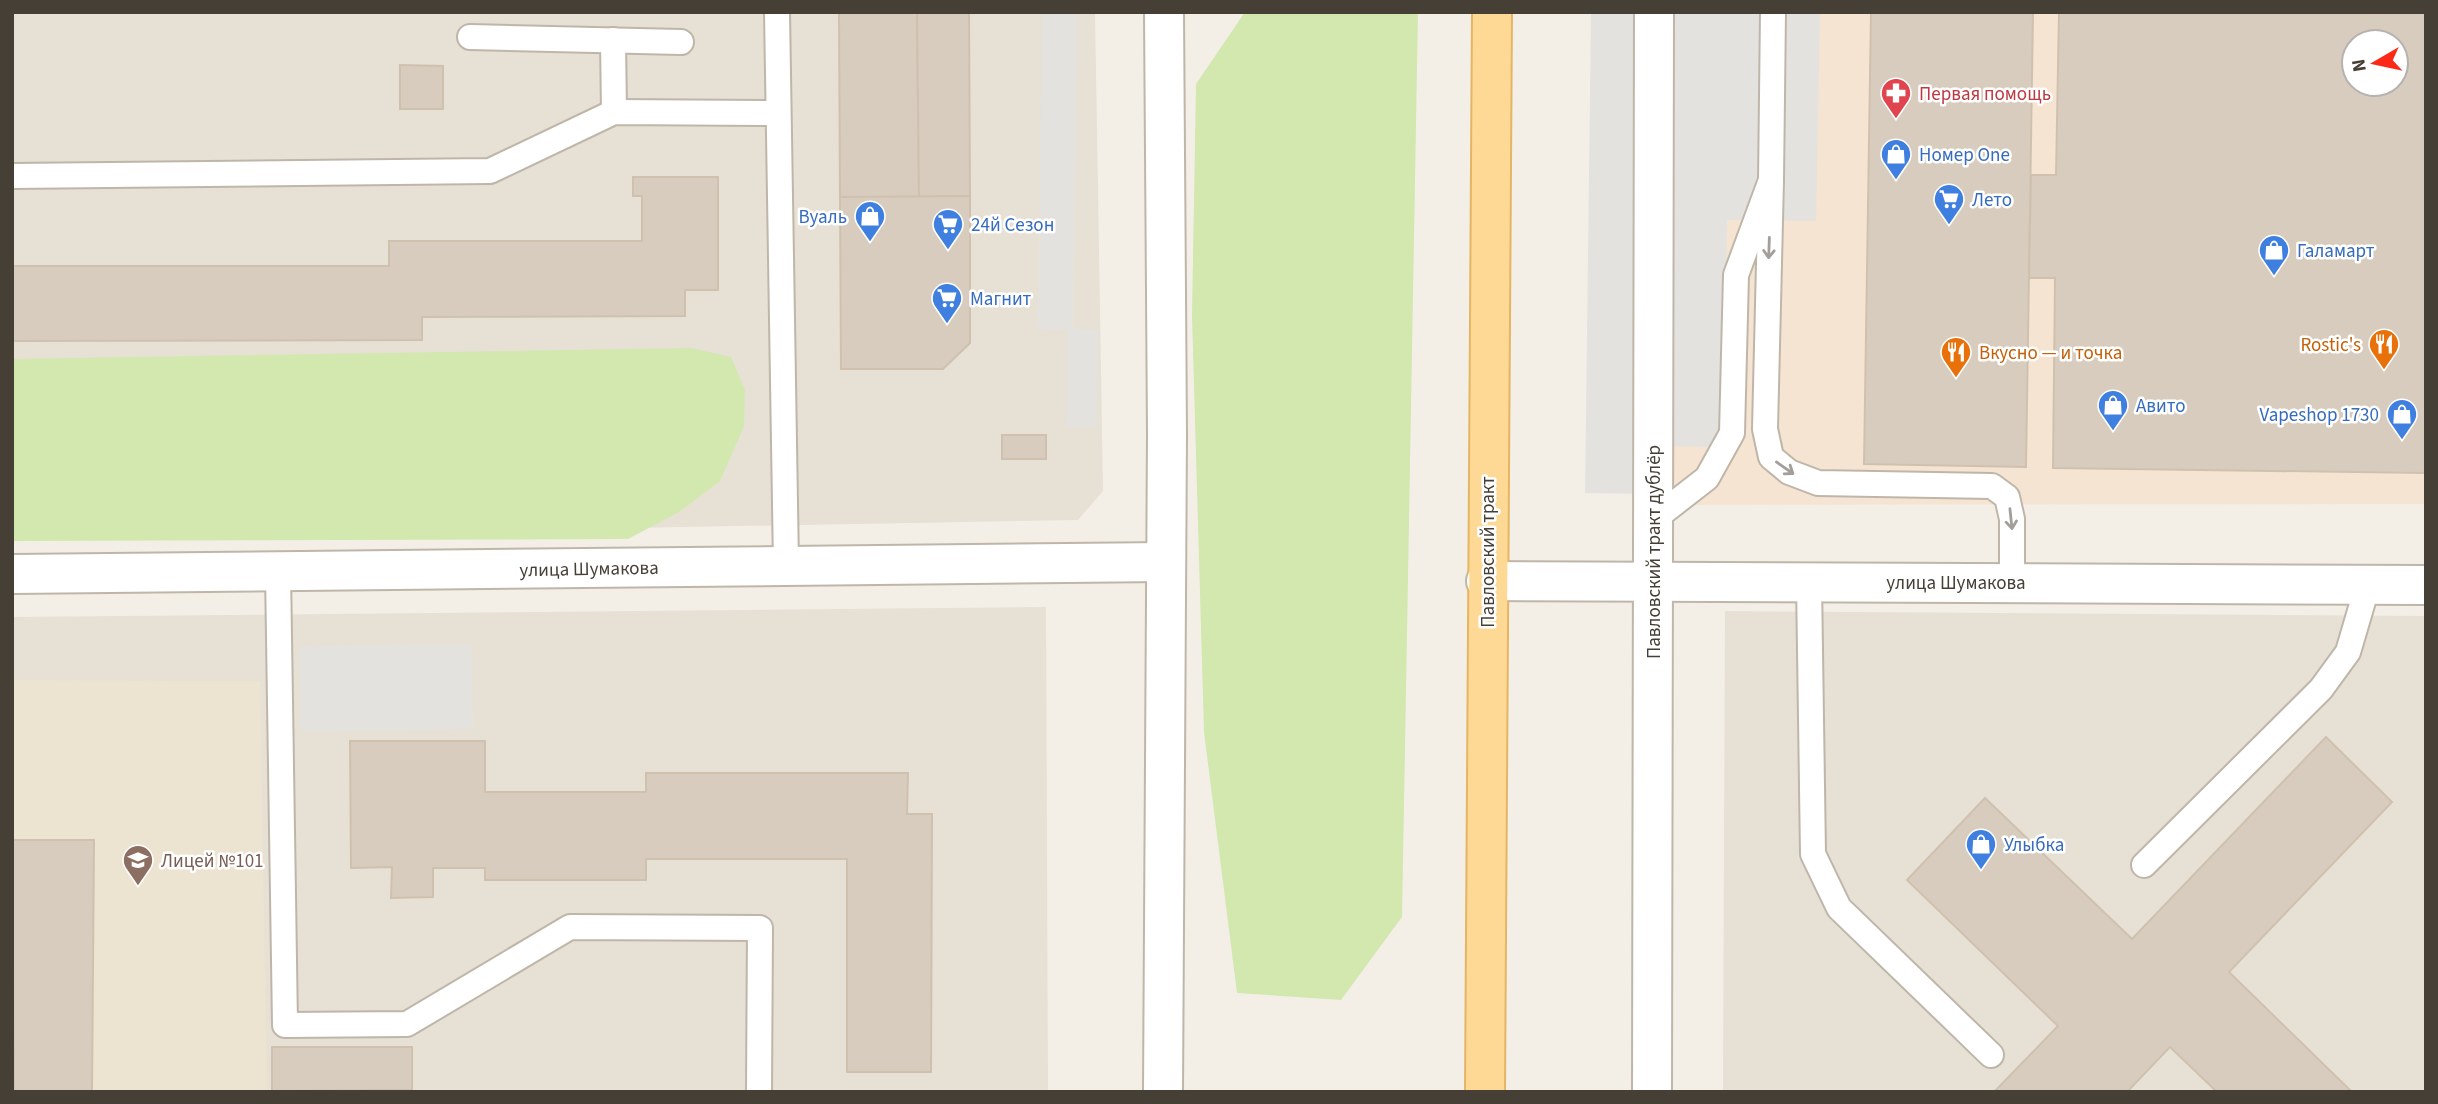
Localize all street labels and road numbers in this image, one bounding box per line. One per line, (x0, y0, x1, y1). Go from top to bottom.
street label: Павловский тракт дублёр (1641, 445, 1668, 659)
street label: Павловский тракт (1475, 476, 1502, 628)
street label: улица Шумакова (519, 555, 659, 584)
street label: улица Шумакова (1886, 570, 2026, 597)

